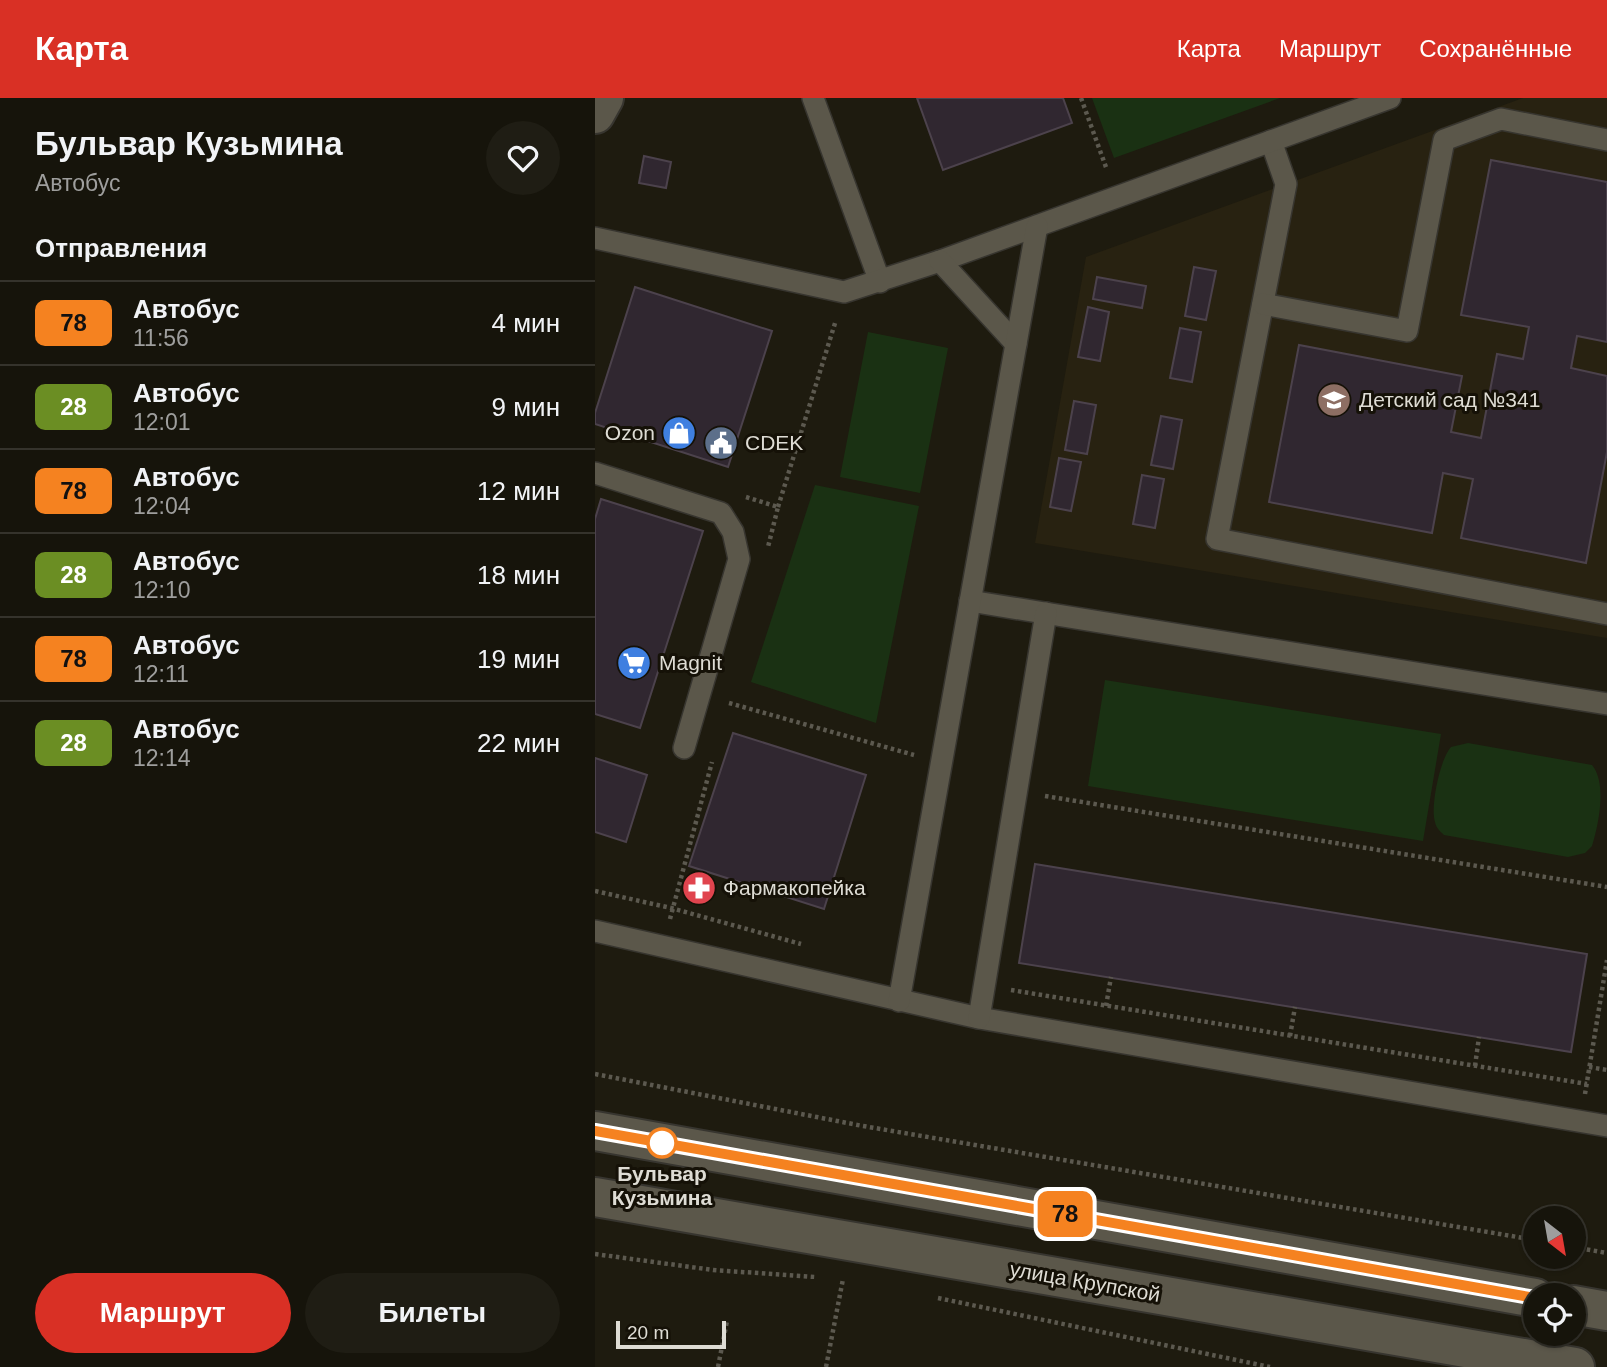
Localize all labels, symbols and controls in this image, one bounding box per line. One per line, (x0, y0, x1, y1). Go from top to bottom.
text: Карта (35, 30, 128, 67)
text: Карта (1177, 35, 1241, 62)
text: Маршрут (1279, 35, 1381, 62)
text: Сохранённые (1419, 35, 1572, 62)
button: heart (486, 121, 560, 195)
text: Бульвар Кузьмина (35, 125, 343, 162)
text: Автобус (35, 170, 121, 196)
text: Отправления (35, 233, 207, 263)
text: Автобус (133, 294, 240, 324)
text: 4 мин (492, 308, 560, 338)
text: 78 (60, 309, 87, 336)
text: 11:56 (133, 325, 189, 351)
text: Автобус (133, 378, 240, 408)
school or university icon: Детский сад №341 (1315, 381, 1353, 419)
place label: Детский сад №341 (1359, 388, 1540, 411)
text: 9 мин (492, 392, 560, 422)
text: 28 (60, 393, 87, 420)
text: 12:01 (133, 409, 191, 435)
shop icon: Ozon (660, 414, 698, 452)
place label: Ozon (605, 421, 655, 444)
public building icon: CDEK (702, 424, 740, 462)
place label: CDEK (745, 431, 803, 454)
text: Автобус (133, 462, 240, 492)
text: 12 мин (477, 476, 560, 506)
text: 78 (60, 477, 87, 504)
text: 12:04 (133, 493, 191, 519)
text: Автобус (133, 546, 240, 576)
text: 18 мин (477, 560, 560, 590)
text: 28 (60, 561, 87, 588)
text: 12:10 (133, 577, 191, 603)
text: Автобус (133, 630, 240, 660)
text: 19 мин (477, 644, 560, 674)
supermarket icon: Magnit (615, 644, 653, 682)
text: 78 (60, 645, 87, 672)
place label: Magnit (659, 651, 722, 674)
text: 12:11 (133, 661, 189, 687)
text: Автобус (133, 714, 240, 744)
text: 22 мин (477, 728, 560, 758)
text: 28 (60, 729, 87, 756)
text: 12:14 (133, 745, 191, 771)
pharmacy icon: Фармакопейка (680, 869, 718, 907)
place label: Фармакопейка (723, 876, 866, 899)
marker: Бульвар Кузьмина (647, 1128, 677, 1158)
place label: Бульвар Кузьмина (612, 1162, 713, 1209)
line badge: 78 (1033, 1191, 1097, 1237)
text: 78 (1052, 1200, 1078, 1227)
north arrow (1523, 1206, 1585, 1269)
map controls (1523, 1206, 1586, 1346)
street label: улица Крупской (1008, 1257, 1162, 1306)
button: Маршрут (35, 1273, 291, 1353)
button: Билеты (305, 1273, 560, 1353)
button: locate (1523, 1283, 1586, 1346)
scale bar (616, 1318, 726, 1350)
text: 20 m (627, 1322, 669, 1343)

